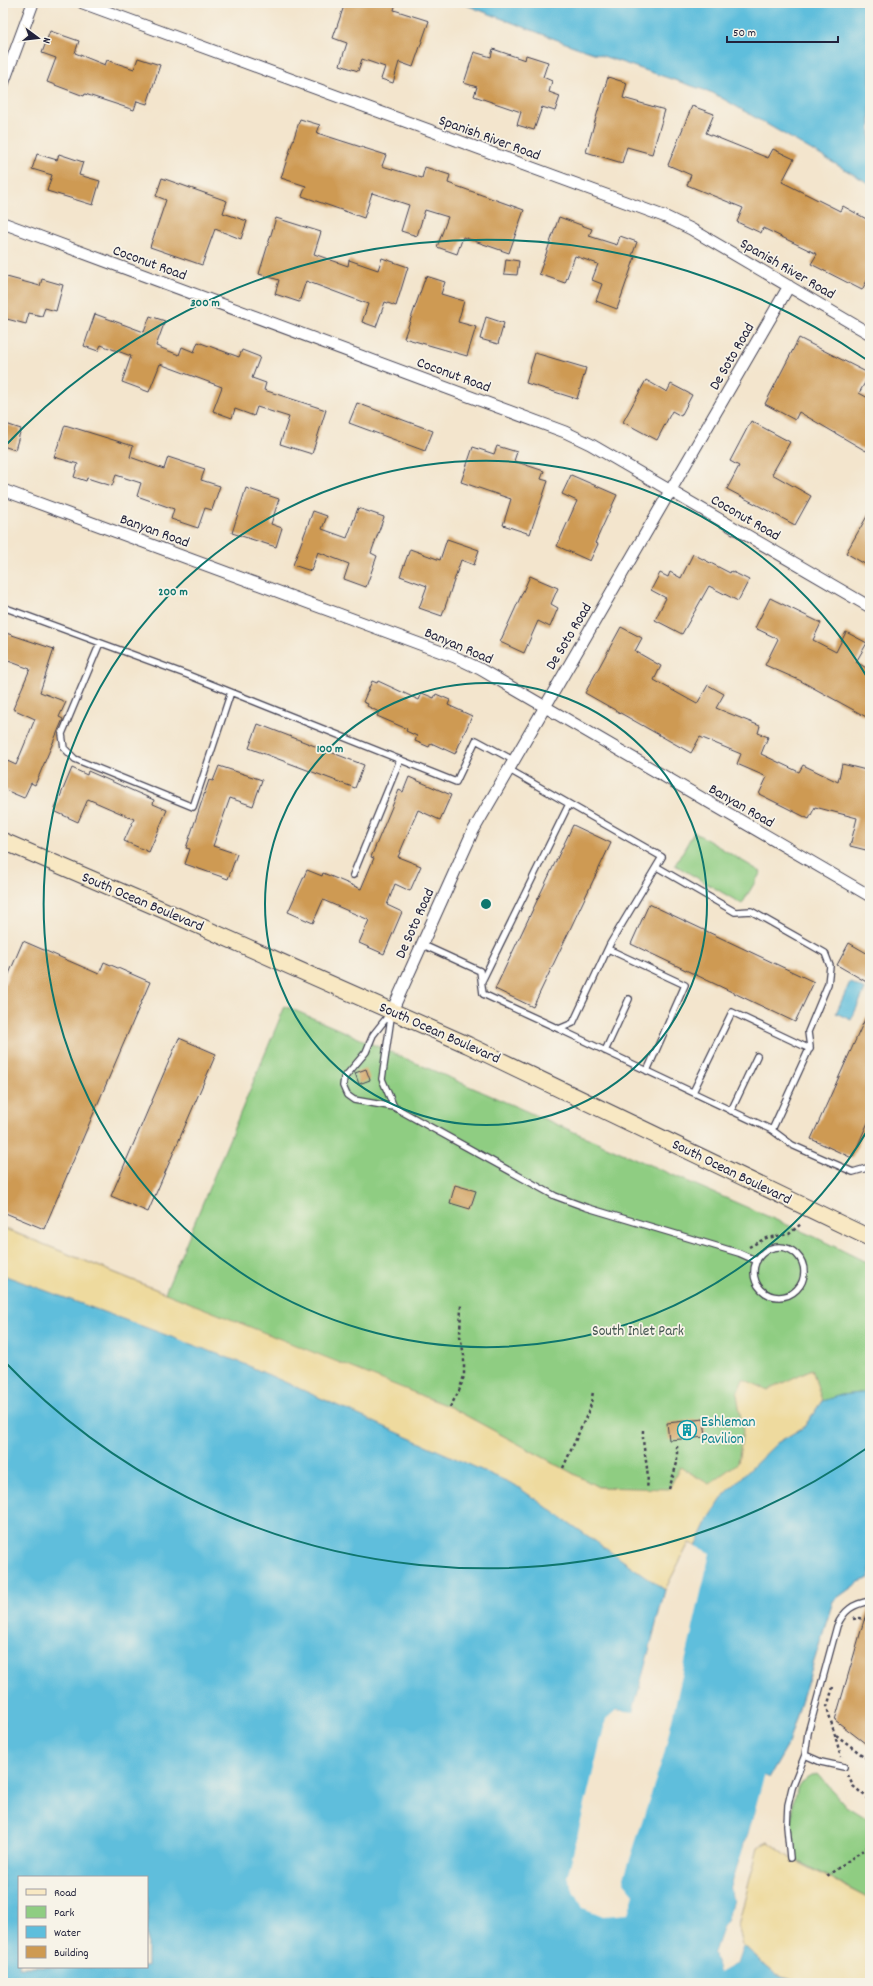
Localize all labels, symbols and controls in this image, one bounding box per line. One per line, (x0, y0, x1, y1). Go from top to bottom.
north arrow (18, 18, 58, 58)
scale bar (727, 18, 838, 44)
text: 50 m (733, 25, 756, 42)
text: N (37, 35, 54, 45)
street label: Spanish River Road (435, 110, 543, 167)
street label: Spanish River Road (735, 233, 839, 306)
street label: Coconut Road (109, 240, 189, 287)
text: 300 m (190, 295, 220, 312)
street label: De Soto Road (705, 319, 761, 395)
street label: Coconut Road (413, 352, 493, 399)
street label: Coconut Road (706, 490, 784, 548)
street label: Banyan Road (116, 509, 192, 555)
text: 200 m (158, 584, 188, 601)
street label: De Soto Road (541, 599, 598, 675)
street label: Banyan Road (421, 623, 496, 671)
text: 100 m (317, 741, 343, 758)
street label: Banyan Road (704, 779, 778, 834)
street label: South Ocean Boulevard (78, 867, 207, 938)
street label: De Soto Road (391, 885, 441, 962)
centre of rings (479, 897, 493, 911)
street label: South Ocean Boulevard (375, 997, 503, 1070)
street label: South Ocean Boulevard (668, 1134, 795, 1211)
park label: South Inlet Park (592, 1321, 684, 1343)
place label: Eshleman Pavilion (701, 1412, 756, 1451)
building icon: Eshleman Pavilion (676, 1419, 698, 1441)
legend (18, 1876, 148, 1968)
text: Road (54, 1885, 76, 1902)
text: Park (54, 1905, 75, 1922)
text: Water (54, 1925, 81, 1942)
text: Building (54, 1945, 89, 1962)

